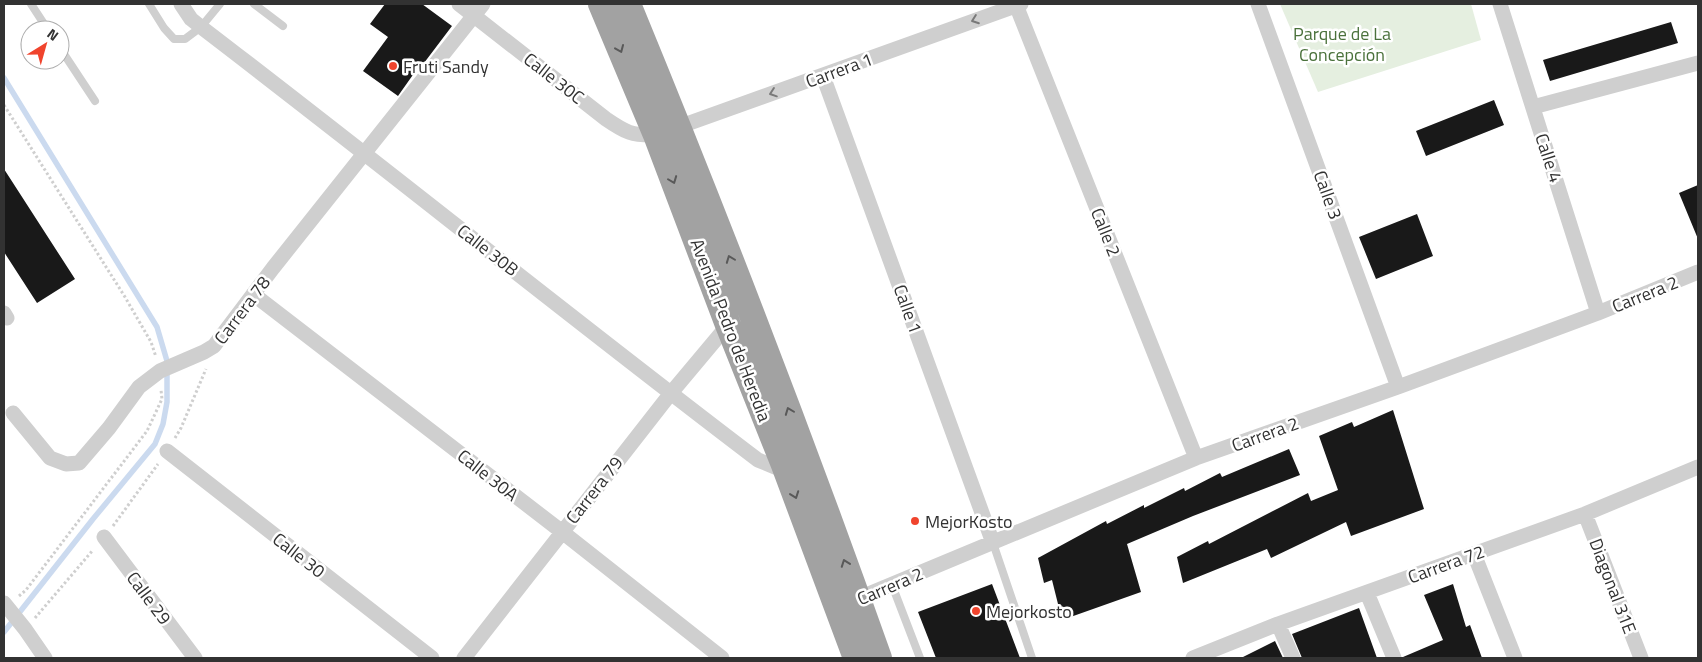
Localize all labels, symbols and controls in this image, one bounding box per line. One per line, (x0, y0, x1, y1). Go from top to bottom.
one-way arrow (971, 14, 980, 24)
north arrow (20, 20, 70, 70)
park label: Parque de La Concepción (1293, 20, 1391, 68)
text: N (43, 23, 63, 46)
one-way arrow (613, 44, 624, 53)
street label: Carrera 1 (802, 45, 876, 95)
street label: Calle 30C (518, 46, 590, 110)
place label: Fruti Sandy (403, 53, 489, 80)
marker: Fruti Sandy (387, 60, 399, 72)
one-way arrow (769, 88, 777, 98)
street label: Calle 4 (1528, 130, 1570, 186)
street label: Calle 3 (1307, 167, 1349, 223)
one-way arrow (667, 175, 677, 184)
street label: Calle 2 (1084, 204, 1128, 260)
street label: Calle 30B (452, 217, 524, 283)
street label: Avenida Pedro de Heredia (684, 235, 778, 425)
one-way arrow (726, 255, 736, 264)
street label: Carrera 2 (1608, 268, 1682, 320)
street label: Carrera 78 (207, 270, 277, 350)
street label: Calle 1 (887, 281, 929, 337)
one-way arrow (784, 407, 794, 415)
street label: Carrera 2 (1228, 409, 1302, 459)
street label: Calle 30A (452, 442, 525, 508)
street label: Carrera 79 (559, 450, 629, 530)
one-way arrow (789, 490, 799, 499)
place label: MejorKosto (925, 508, 1012, 535)
marker: MejorKosto (909, 515, 921, 527)
street label: Calle 30 (267, 526, 331, 584)
street label: Diagonal 31E (1582, 534, 1644, 638)
street label: Carrera 72 (1404, 538, 1488, 590)
one-way arrow (841, 559, 851, 568)
street label: Carrera 2 (853, 560, 927, 612)
street label: Calle 29 (120, 566, 178, 630)
place label: Mejorkosto (986, 598, 1072, 625)
marker: Mejorkosto (970, 605, 982, 617)

